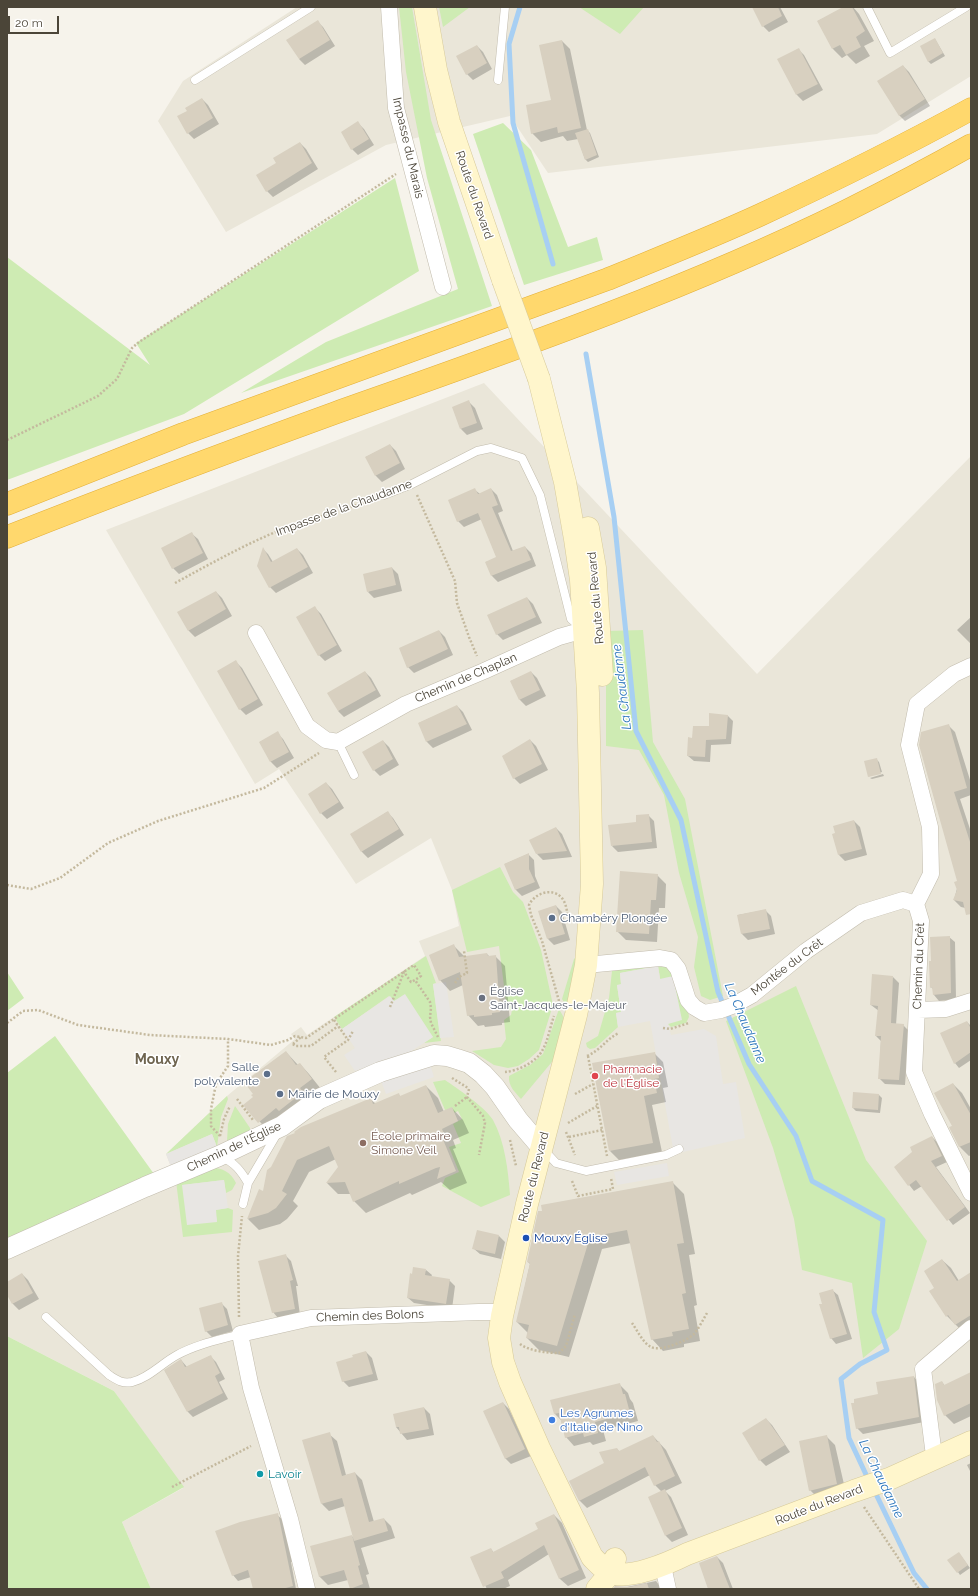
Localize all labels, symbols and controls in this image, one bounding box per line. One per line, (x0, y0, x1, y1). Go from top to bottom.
scale bar (10, 8, 61, 34)
text: 20 m (15, 16, 43, 30)
street label: Impasse du Marais (389, 96, 427, 200)
street label: Route du Revard (452, 149, 496, 241)
street label: Impasse de la Chaudanne (274, 477, 414, 539)
street label: Route du Revard (585, 551, 607, 645)
water label: La Chaudanne (609, 643, 635, 731)
street label: Chemin de Chaplan (413, 650, 519, 706)
place label: Chambéry Plongée (560, 911, 667, 925)
marker: Chambéry Plongée (547, 913, 557, 923)
street label: Chemin du Crêt (910, 922, 928, 1010)
street label: Montée du Crêt (748, 935, 826, 999)
water label: La Chaudanne (721, 980, 769, 1066)
place label: Église Saint-Jacques-le-Majeur (490, 984, 626, 1012)
marker: Église Saint-Jacques-le-Majeur (477, 993, 487, 1003)
district label: Mouxy (135, 1052, 179, 1068)
place label: Salle polyvalente (194, 1060, 259, 1088)
place label: Pharmacie de l'Église (603, 1062, 662, 1090)
marker: Salle polyvalente (262, 1069, 272, 1079)
marker: Pharmacie de l'Église (590, 1071, 600, 1081)
place label: Mairie de Mouxy (288, 1087, 379, 1101)
marker: Mairie de Mouxy (275, 1089, 285, 1099)
street label: Chemin de l'Église (185, 1119, 283, 1175)
place label: École primaire Simone Veil (371, 1129, 451, 1157)
street label: Route du Revard (516, 1130, 552, 1224)
marker: École primaire Simone Veil (358, 1138, 368, 1148)
place label: Mouxy Église (534, 1231, 608, 1245)
marker: Mouxy Église (521, 1233, 531, 1243)
street label: Chemin des Bolons (316, 1307, 424, 1325)
place label: Les Agrumes d'Italie de Nino (560, 1406, 643, 1434)
marker: Les Agrumes d'Italie de Nino (547, 1415, 557, 1425)
water label: La Chaudanne (855, 1437, 907, 1521)
place label: Lavoir (268, 1467, 301, 1481)
marker: Lavoir (255, 1469, 265, 1479)
street label: Route du Revard (773, 1482, 865, 1528)

